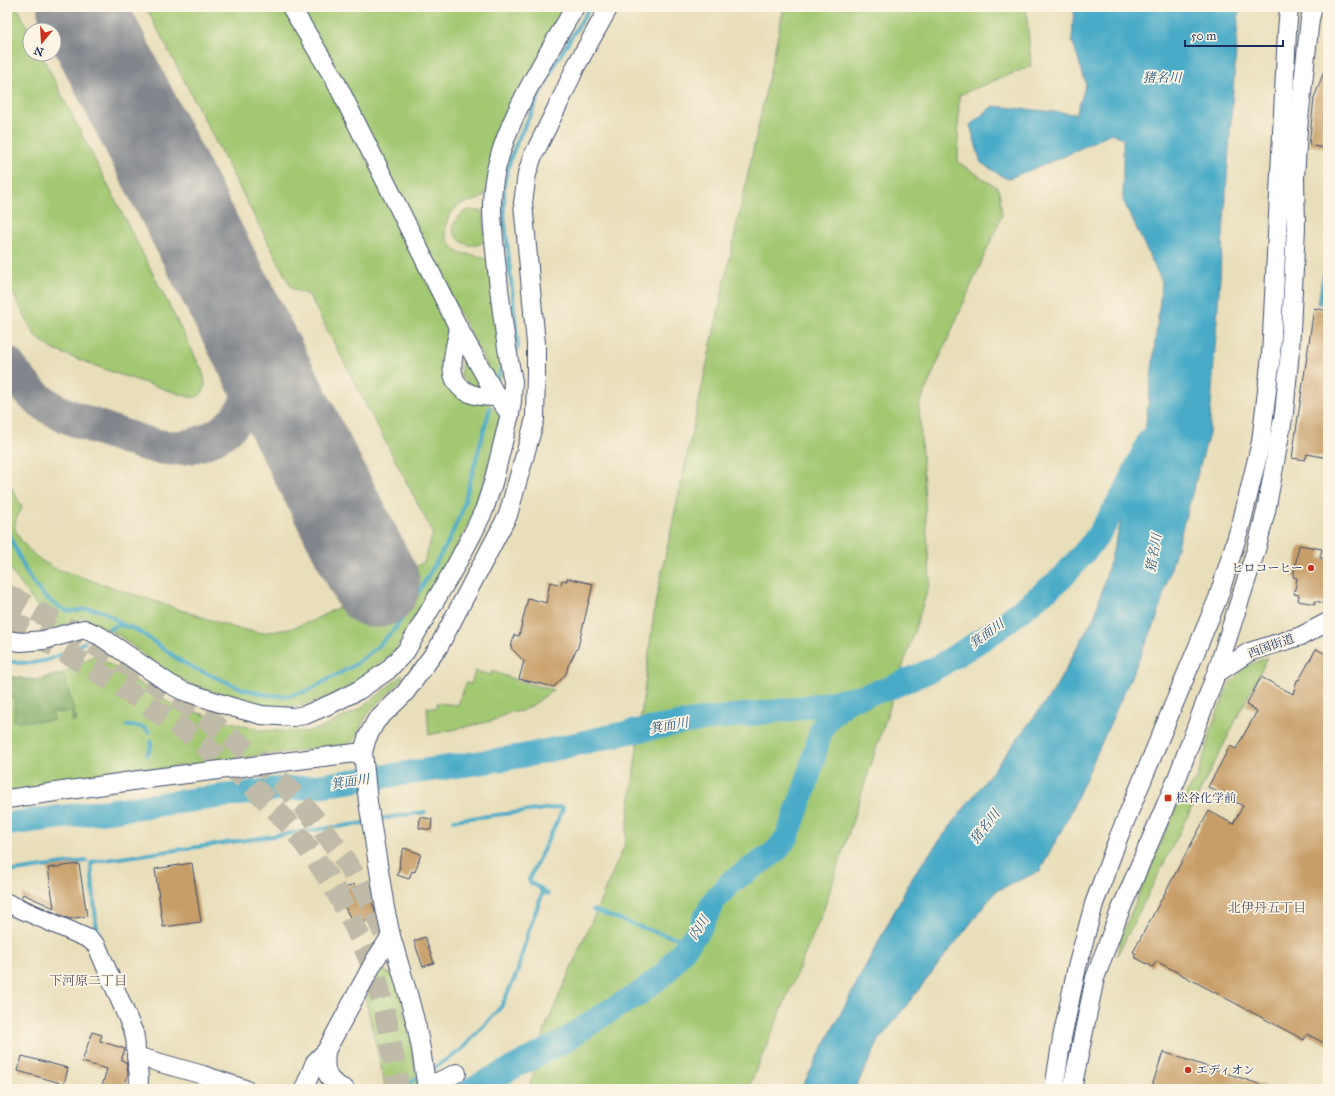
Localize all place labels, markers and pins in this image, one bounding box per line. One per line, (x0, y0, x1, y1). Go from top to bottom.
place label: ヒロコーヒー (1231, 561, 1303, 575)
marker: ヒロコーヒー (1306, 563, 1316, 573)
place label: 松谷化学前 (1176, 791, 1236, 805)
marker: 松谷化学前 (1163, 793, 1173, 803)
place label: エディオン (1196, 1063, 1255, 1077)
marker: エディオン (1183, 1065, 1193, 1075)

